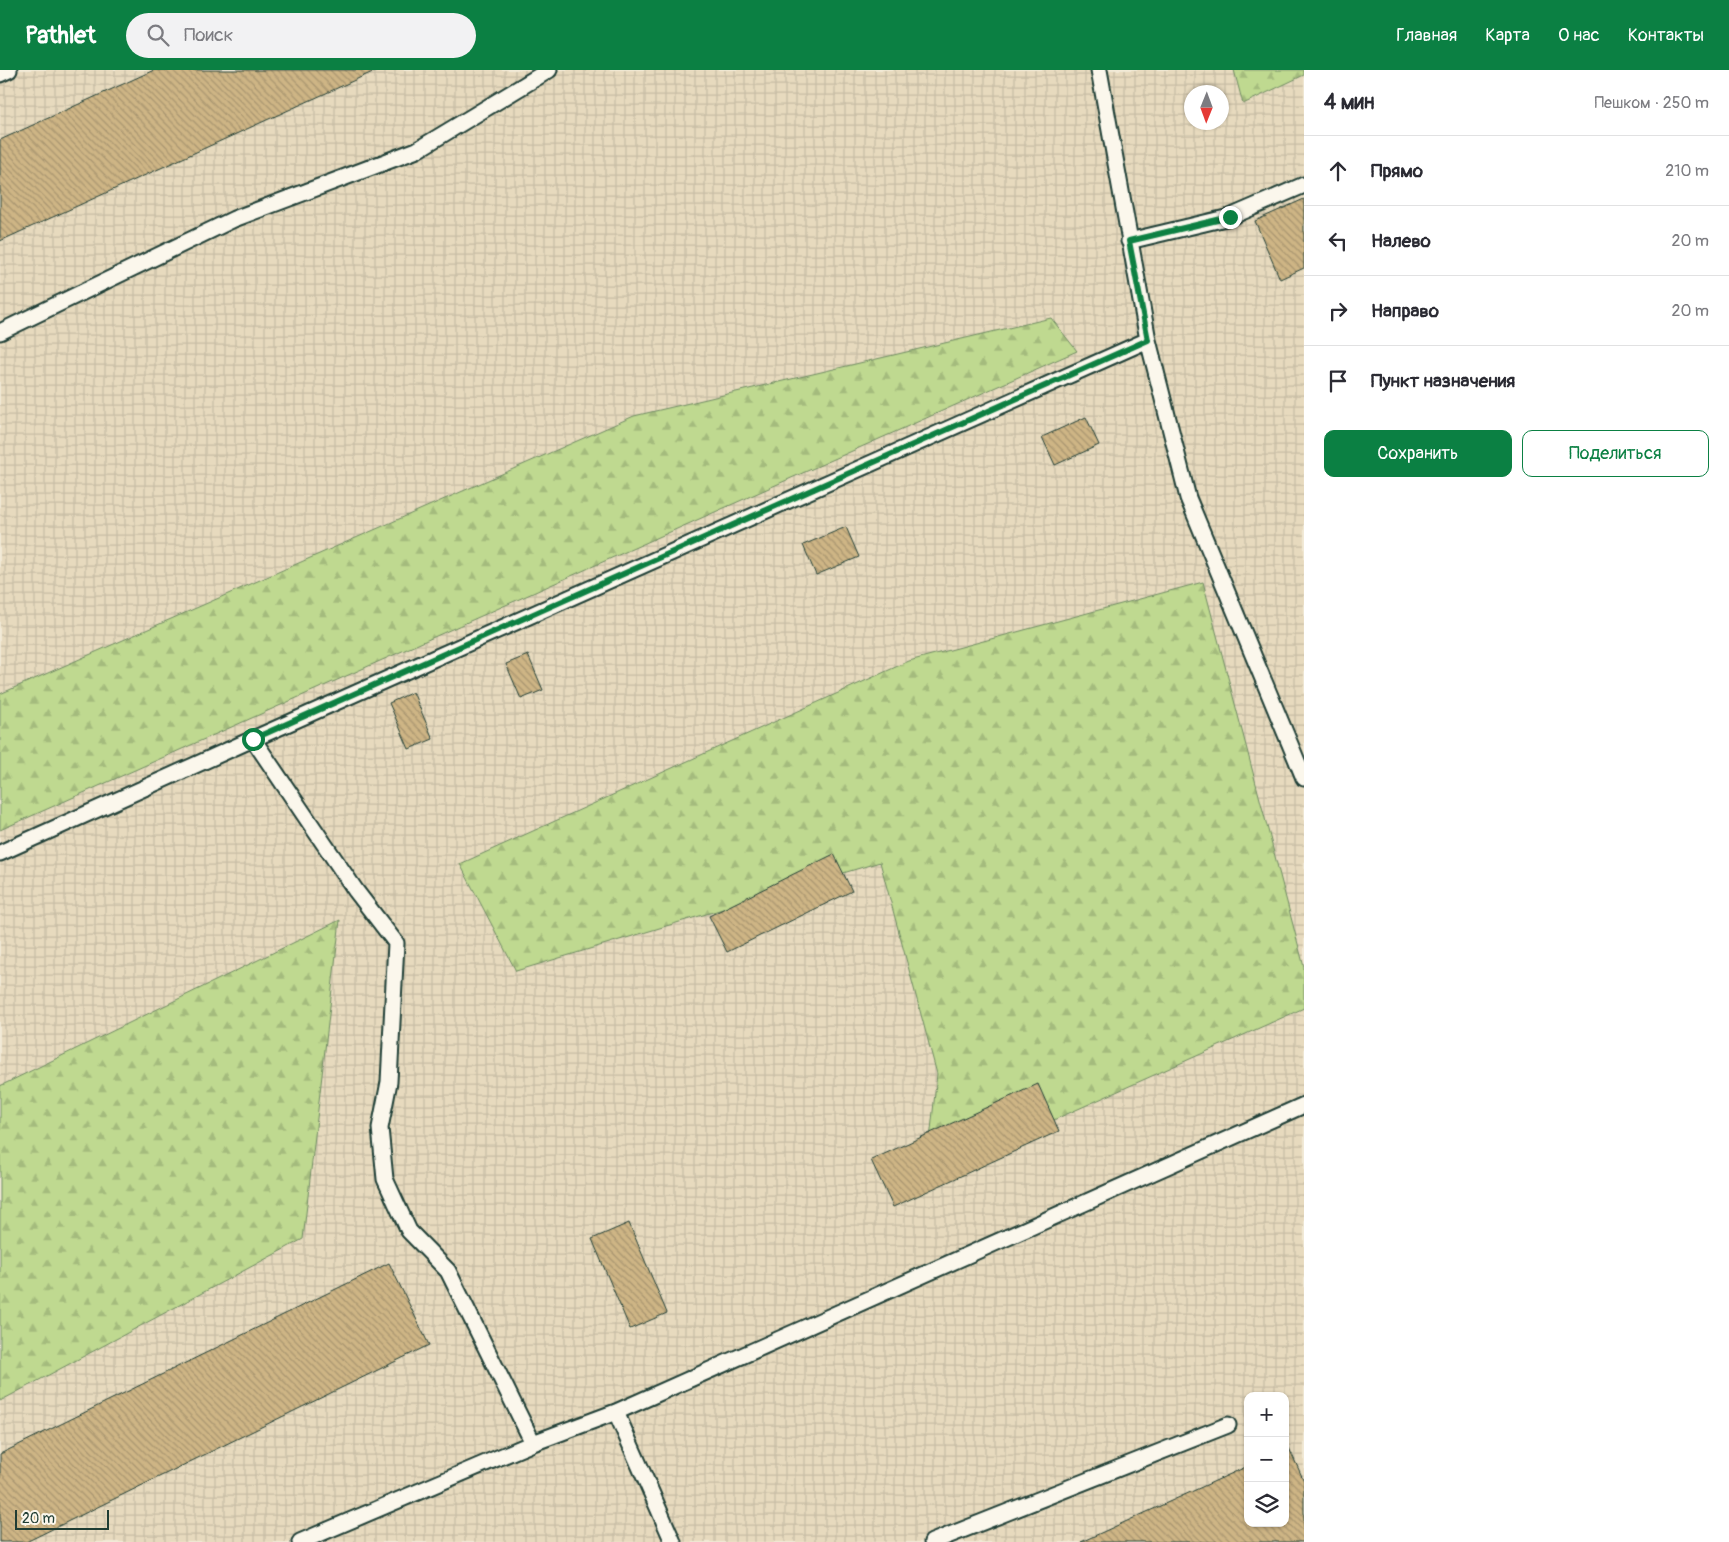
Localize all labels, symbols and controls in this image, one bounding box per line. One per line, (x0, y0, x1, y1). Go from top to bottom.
search box (126, 13, 476, 58)
text: Pathlet (25, 21, 96, 50)
icon: search (144, 21, 172, 49)
text: Поиск (184, 23, 233, 47)
text: Главная (1396, 24, 1457, 47)
text: Карта (1485, 24, 1530, 47)
text: О нас (1558, 24, 1600, 47)
text: Контакты (1628, 24, 1704, 47)
north arrow (1184, 85, 1229, 130)
text: 4 мин (1324, 89, 1374, 116)
text: Пешком · 250 m (1594, 93, 1709, 113)
icon: ahead (1324, 157, 1352, 185)
text: Прямо (1371, 159, 1423, 183)
text: 210 m (1665, 161, 1709, 181)
route end (1219, 206, 1242, 229)
icon: left (1324, 227, 1352, 255)
text: Налево (1371, 229, 1431, 253)
text: 20 m (1671, 231, 1709, 251)
icon: right (1324, 297, 1352, 325)
text: Направо (1371, 299, 1439, 323)
text: 20 m (1671, 301, 1709, 321)
icon: arrive (1324, 367, 1352, 395)
text: Пункт назначения (1371, 369, 1515, 393)
button: Сохранить (1324, 430, 1512, 477)
button: Поделиться (1522, 430, 1709, 477)
route start (242, 728, 265, 751)
map controls (1244, 1392, 1289, 1527)
button: + (1244, 1392, 1289, 1437)
button: − (1244, 1437, 1289, 1482)
button: layers (1244, 1482, 1289, 1527)
scale bar (15, 1507, 109, 1530)
text: 20 m (22, 1510, 55, 1527)

